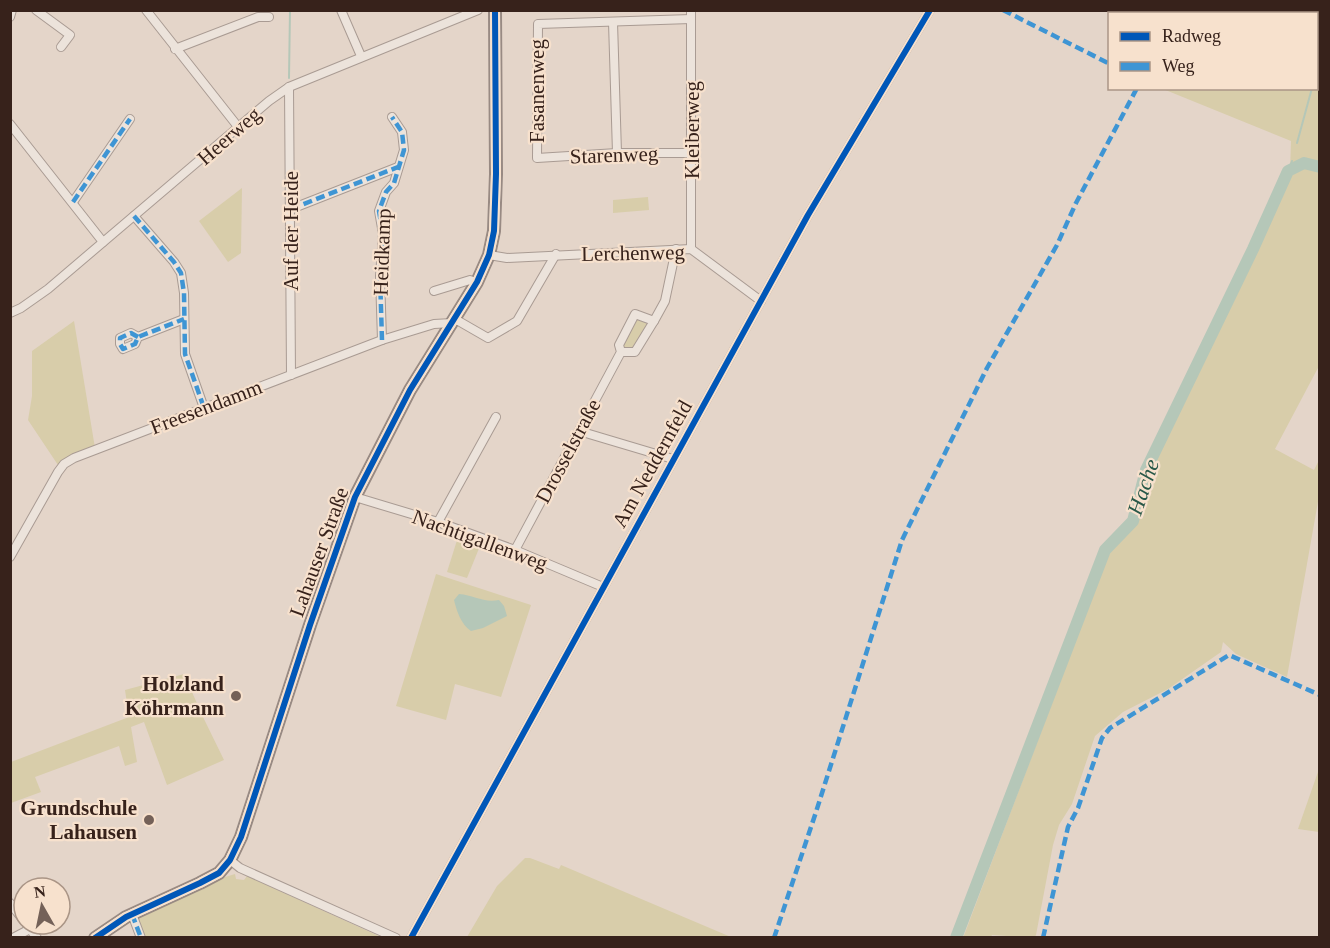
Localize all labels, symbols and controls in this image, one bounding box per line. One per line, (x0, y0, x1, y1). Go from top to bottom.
legend (1108, 12, 1318, 90)
text: Radweg (1162, 26, 1221, 46)
street label: Fasanenweg (525, 39, 549, 143)
text: Weg (1162, 56, 1195, 76)
street label: Kleiberweg (680, 81, 704, 179)
street label: Heerweg (193, 102, 266, 170)
street label: Starenweg (569, 141, 659, 169)
street label: Auf der Heide (279, 171, 303, 291)
street label: Heidkamp (368, 208, 396, 296)
street label: Lerchenweg (581, 240, 686, 266)
street label: Freesendamm (147, 375, 265, 439)
street label: Drosselstraße (531, 395, 605, 507)
street label: Am Neddernfeld (607, 396, 697, 532)
water label: Hache (1122, 456, 1164, 519)
street label: Lahauser Straße (284, 484, 354, 620)
street label: Nachtigallenweg (409, 504, 551, 576)
place label: Holzland Köhrmann (125, 672, 224, 720)
marker: Holzland Köhrmann (229, 689, 243, 703)
place label: Grundschule Lahausen (20, 796, 137, 844)
marker: Grundschule Lahausen (142, 813, 156, 827)
north arrow (12, 876, 72, 936)
text: N (33, 882, 47, 901)

